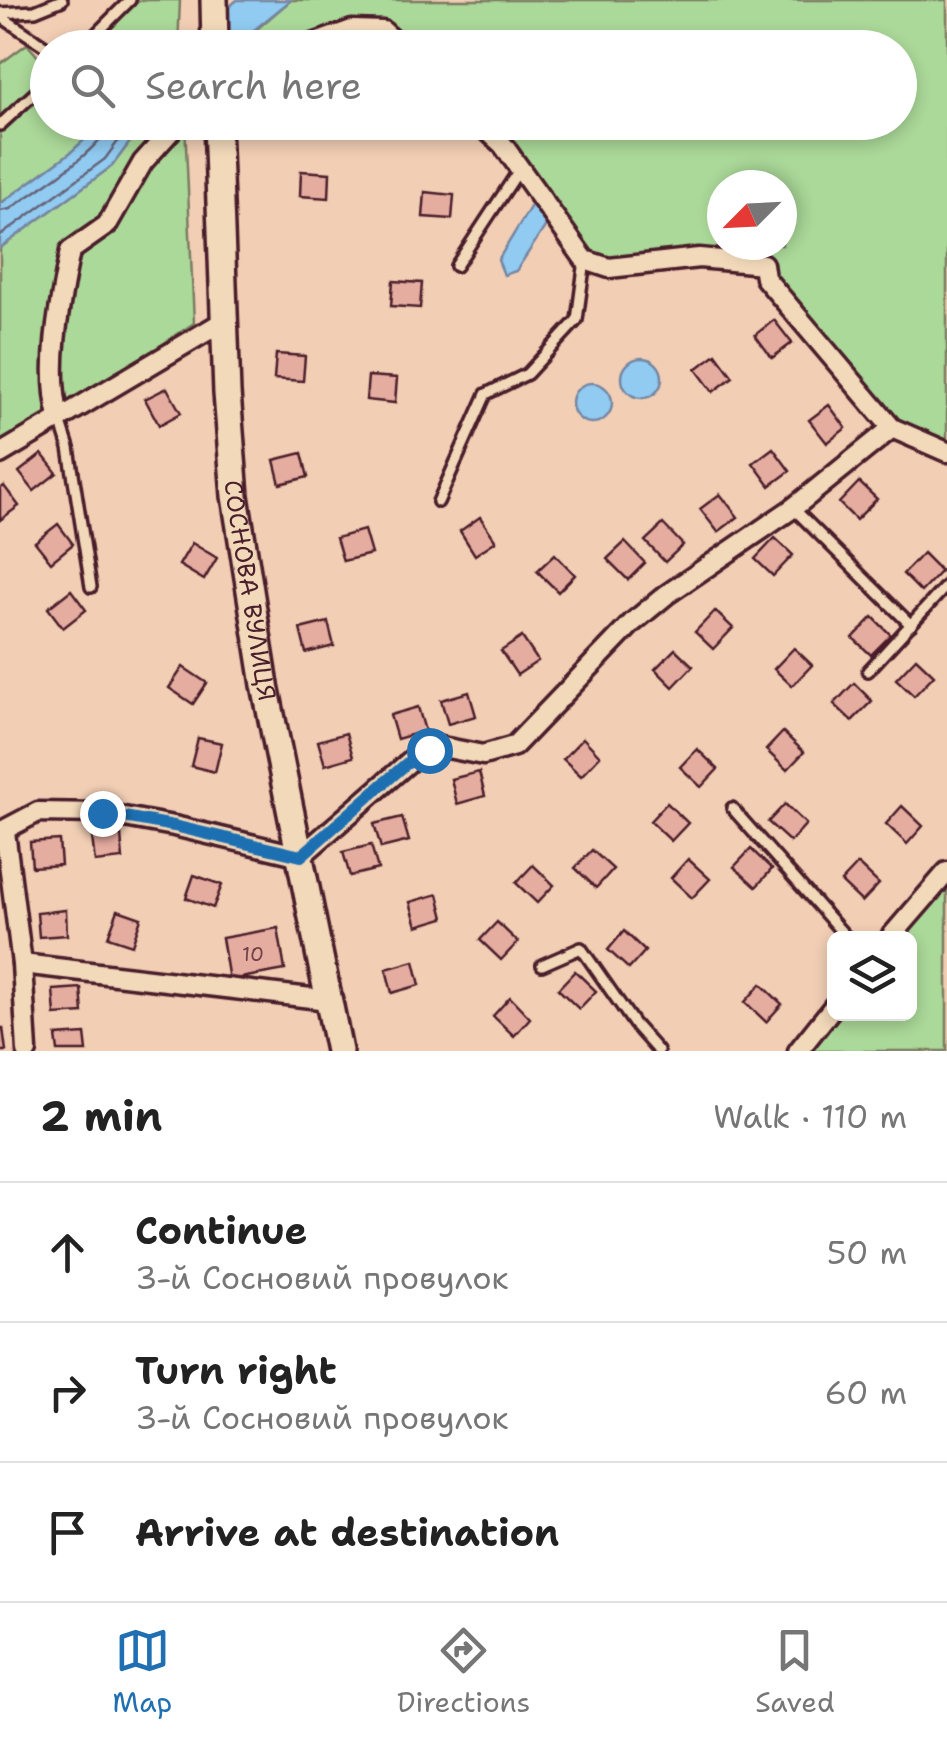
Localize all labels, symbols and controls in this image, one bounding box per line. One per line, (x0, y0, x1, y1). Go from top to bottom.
search box (30, 30, 917, 140)
icon: search (65, 58, 120, 113)
text: Search here (145, 60, 362, 111)
north arrow (707, 170, 797, 260)
street label: СОСНОВА ВУЛИЦЯ (217, 479, 285, 704)
route start (407, 728, 453, 774)
route end (80, 791, 126, 837)
map controls (827, 931, 917, 1021)
button: layers (827, 931, 917, 1021)
house number: 10 (242, 941, 264, 967)
text: 2 min (40, 1088, 162, 1144)
text: Walk · 110 m (713, 1095, 907, 1138)
text: Continue (135, 1205, 307, 1256)
icon: ahead (40, 1225, 95, 1280)
text: 50 m (827, 1231, 907, 1274)
text: 3-й Сосновий провулок (135, 1256, 509, 1299)
text: Turn right (135, 1345, 337, 1396)
icon: right (40, 1365, 95, 1420)
text: 60 m (825, 1371, 907, 1414)
text: 3-й Сосновий провулок (135, 1396, 509, 1439)
icon: arrive (40, 1505, 95, 1560)
text: Arrive at destination (135, 1507, 559, 1558)
tab: Map (112, 1623, 172, 1721)
tab: Directions (397, 1623, 530, 1721)
tab: Saved (755, 1623, 835, 1721)

